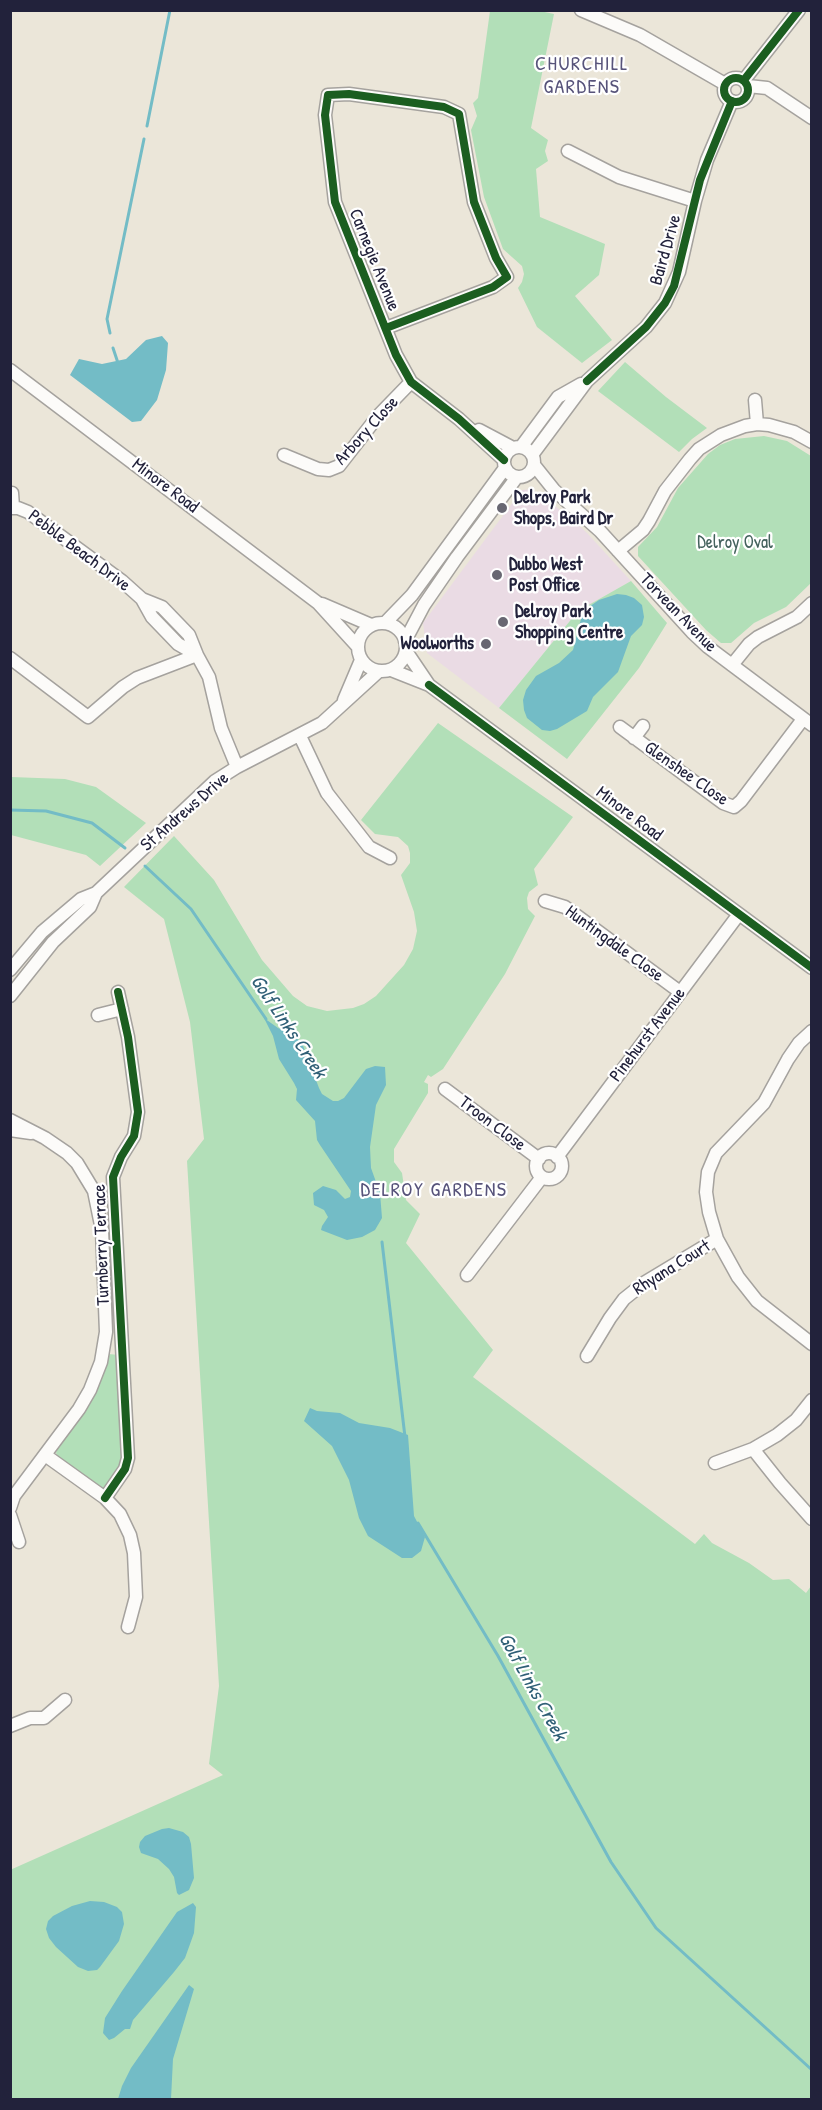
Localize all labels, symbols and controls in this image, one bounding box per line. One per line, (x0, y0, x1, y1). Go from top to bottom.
district label: CHURCHILL GARDENS (535, 53, 629, 100)
street label: Carnegie Avenue (344, 206, 404, 314)
street label: Baird Drive (646, 212, 686, 288)
street label: Arbory Close (331, 392, 403, 470)
street label: Minore Road (127, 454, 203, 518)
place label: Delroy Park Shops, Baird Dr (514, 487, 613, 530)
marker: Delroy Park Shops, Baird Dr (495, 501, 509, 515)
street label: Pebble Beach Drive (24, 505, 134, 597)
park label: Delroy Oval (697, 532, 773, 554)
place label: Dubbo West Post Office (509, 554, 582, 596)
marker: Dubbo West Post Office (490, 568, 504, 582)
street label: Torvean Avenue (635, 569, 721, 657)
place label: Delroy Park Shopping Centre (515, 601, 623, 644)
marker: Delroy Park Shopping Centre (496, 615, 510, 629)
place label: Woolworths (400, 633, 474, 655)
marker: Woolworths (479, 637, 493, 651)
street label: Glenshee Close (640, 737, 732, 811)
street label: St Andrews Drive (136, 768, 234, 856)
street label: Minore Road (591, 782, 667, 846)
street label: Huntingdale Close (561, 901, 667, 987)
water label: Golf Links Creek (245, 971, 331, 1083)
street label: Pinehurst Avenue (605, 984, 691, 1086)
street label: Troon Close (454, 1092, 530, 1156)
district label: DELROY GARDENS (360, 1179, 508, 1203)
street label: Turnberry Terrace (89, 1184, 115, 1306)
street label: Rhyana Court (629, 1236, 715, 1300)
water label: Golf Links Creek (493, 1629, 571, 1745)

